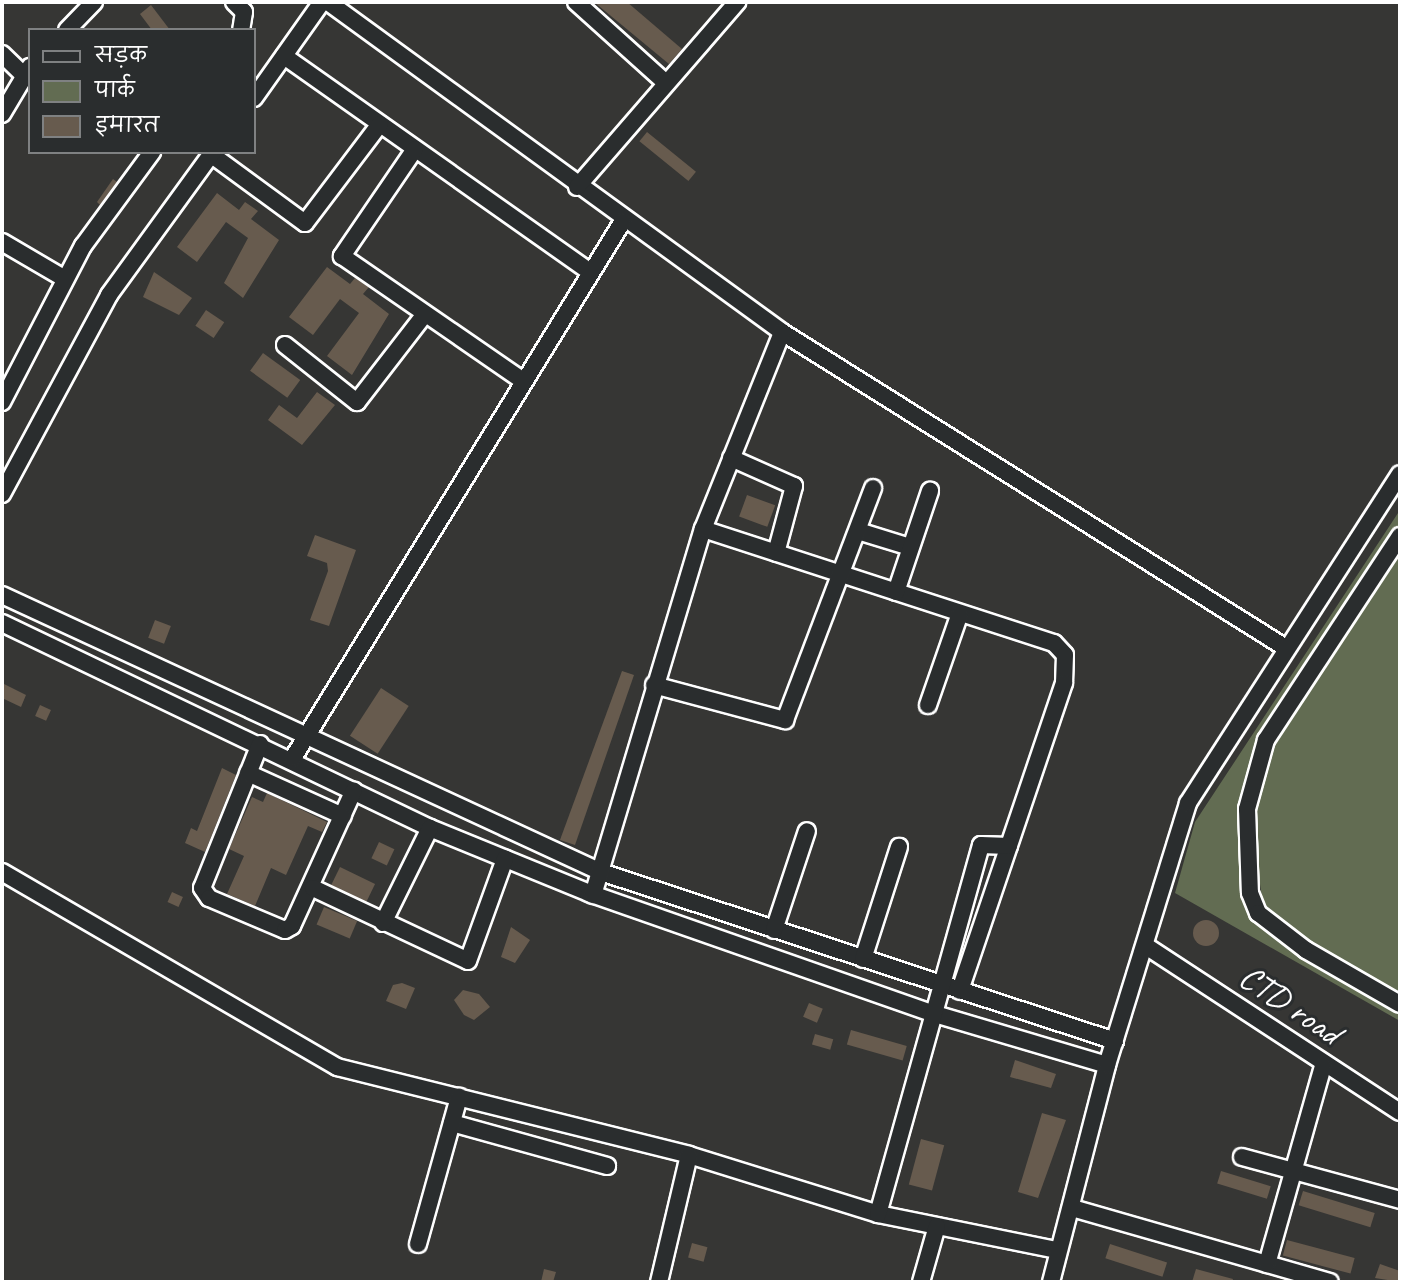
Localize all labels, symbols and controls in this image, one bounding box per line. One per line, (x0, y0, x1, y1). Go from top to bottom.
legend (28, 28, 256, 154)
text: सड़क (95, 42, 147, 68)
text: पार्क (95, 77, 135, 103)
text: इमारत (95, 112, 159, 138)
street label: CTD road (1231, 956, 1349, 1054)

